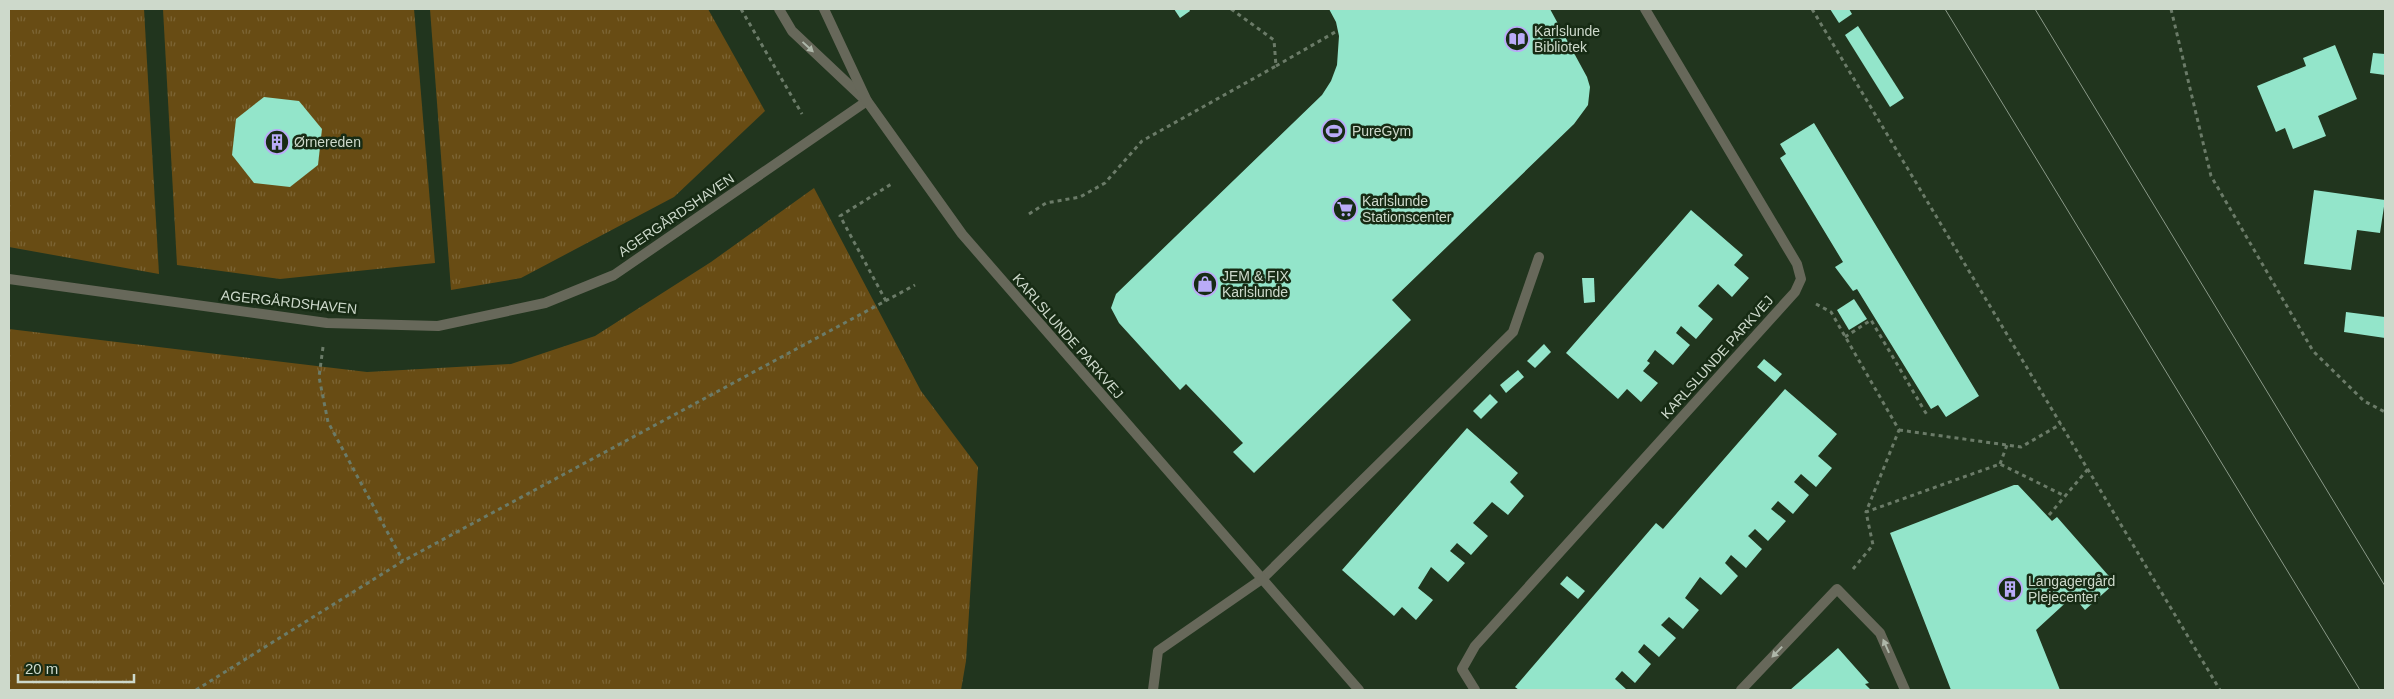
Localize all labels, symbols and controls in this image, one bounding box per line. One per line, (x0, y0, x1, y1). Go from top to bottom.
place label: Karlslunde Bibliotek (1534, 23, 1600, 55)
library icon: Karlslunde Bibliotek (1504, 26, 1530, 52)
one-way arrow (802, 41, 814, 53)
sports icon: PureGym (1321, 118, 1347, 144)
place label: PureGym (1352, 123, 1411, 139)
building icon: Ørnereden (264, 129, 290, 155)
place label: Ørnereden (294, 134, 361, 150)
street label: AGERGÅRDSHAVEN (615, 170, 737, 260)
place label: Karlslunde Stationscenter (1362, 193, 1452, 225)
supermarket icon: Karlslunde Stationscenter (1332, 196, 1358, 222)
place label: JEM & FIX Karlslunde (1222, 268, 1290, 300)
street label: KARLSLUNDE PARKVEJ (1009, 270, 1127, 402)
shop icon: JEM & FIX Karlslunde (1192, 271, 1218, 297)
street label: AGERGÅRDSHAVEN (220, 287, 358, 317)
street label: KARLSLUNDE PARKVEJ (1658, 292, 1776, 422)
place label: Langagergård Plejecenter (2028, 573, 2115, 605)
building icon: Langagergård Plejecenter (1997, 576, 2023, 602)
one-way arrow (1881, 639, 1889, 653)
one-way arrow (1771, 646, 1783, 658)
scale bar (18, 652, 134, 684)
text: 20 m (25, 660, 58, 677)

